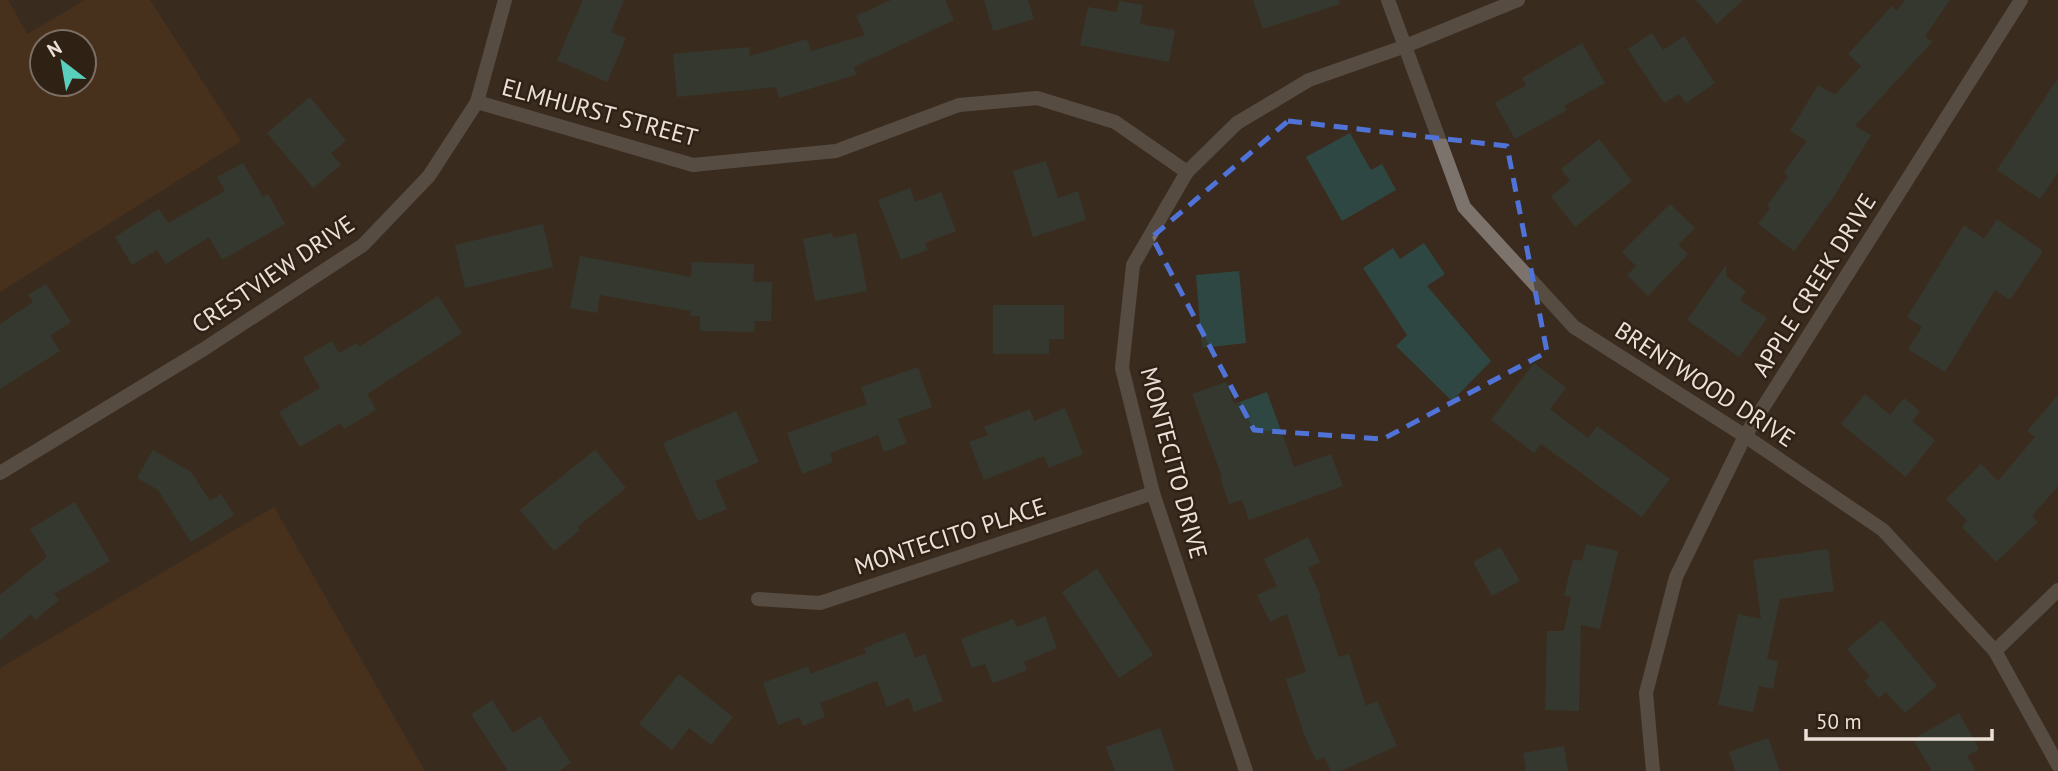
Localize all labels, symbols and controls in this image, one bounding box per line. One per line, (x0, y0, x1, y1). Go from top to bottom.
north arrow (28, 28, 98, 98)
text: N (43, 35, 66, 62)
street label: ELMHURST STREET (499, 71, 701, 153)
street label: APPLE CREEK DRIVE (1745, 188, 1883, 382)
street label: CRESTVIEW DRIVE (186, 208, 360, 340)
street label: BRENTWOOD DRIVE (1609, 314, 1801, 454)
street label: MONTECITO DRIVE (1134, 364, 1214, 562)
street label: MONTECITO PLACE (850, 490, 1050, 582)
scale bar (1806, 698, 1992, 742)
text: 50 m (1816, 708, 1862, 735)

